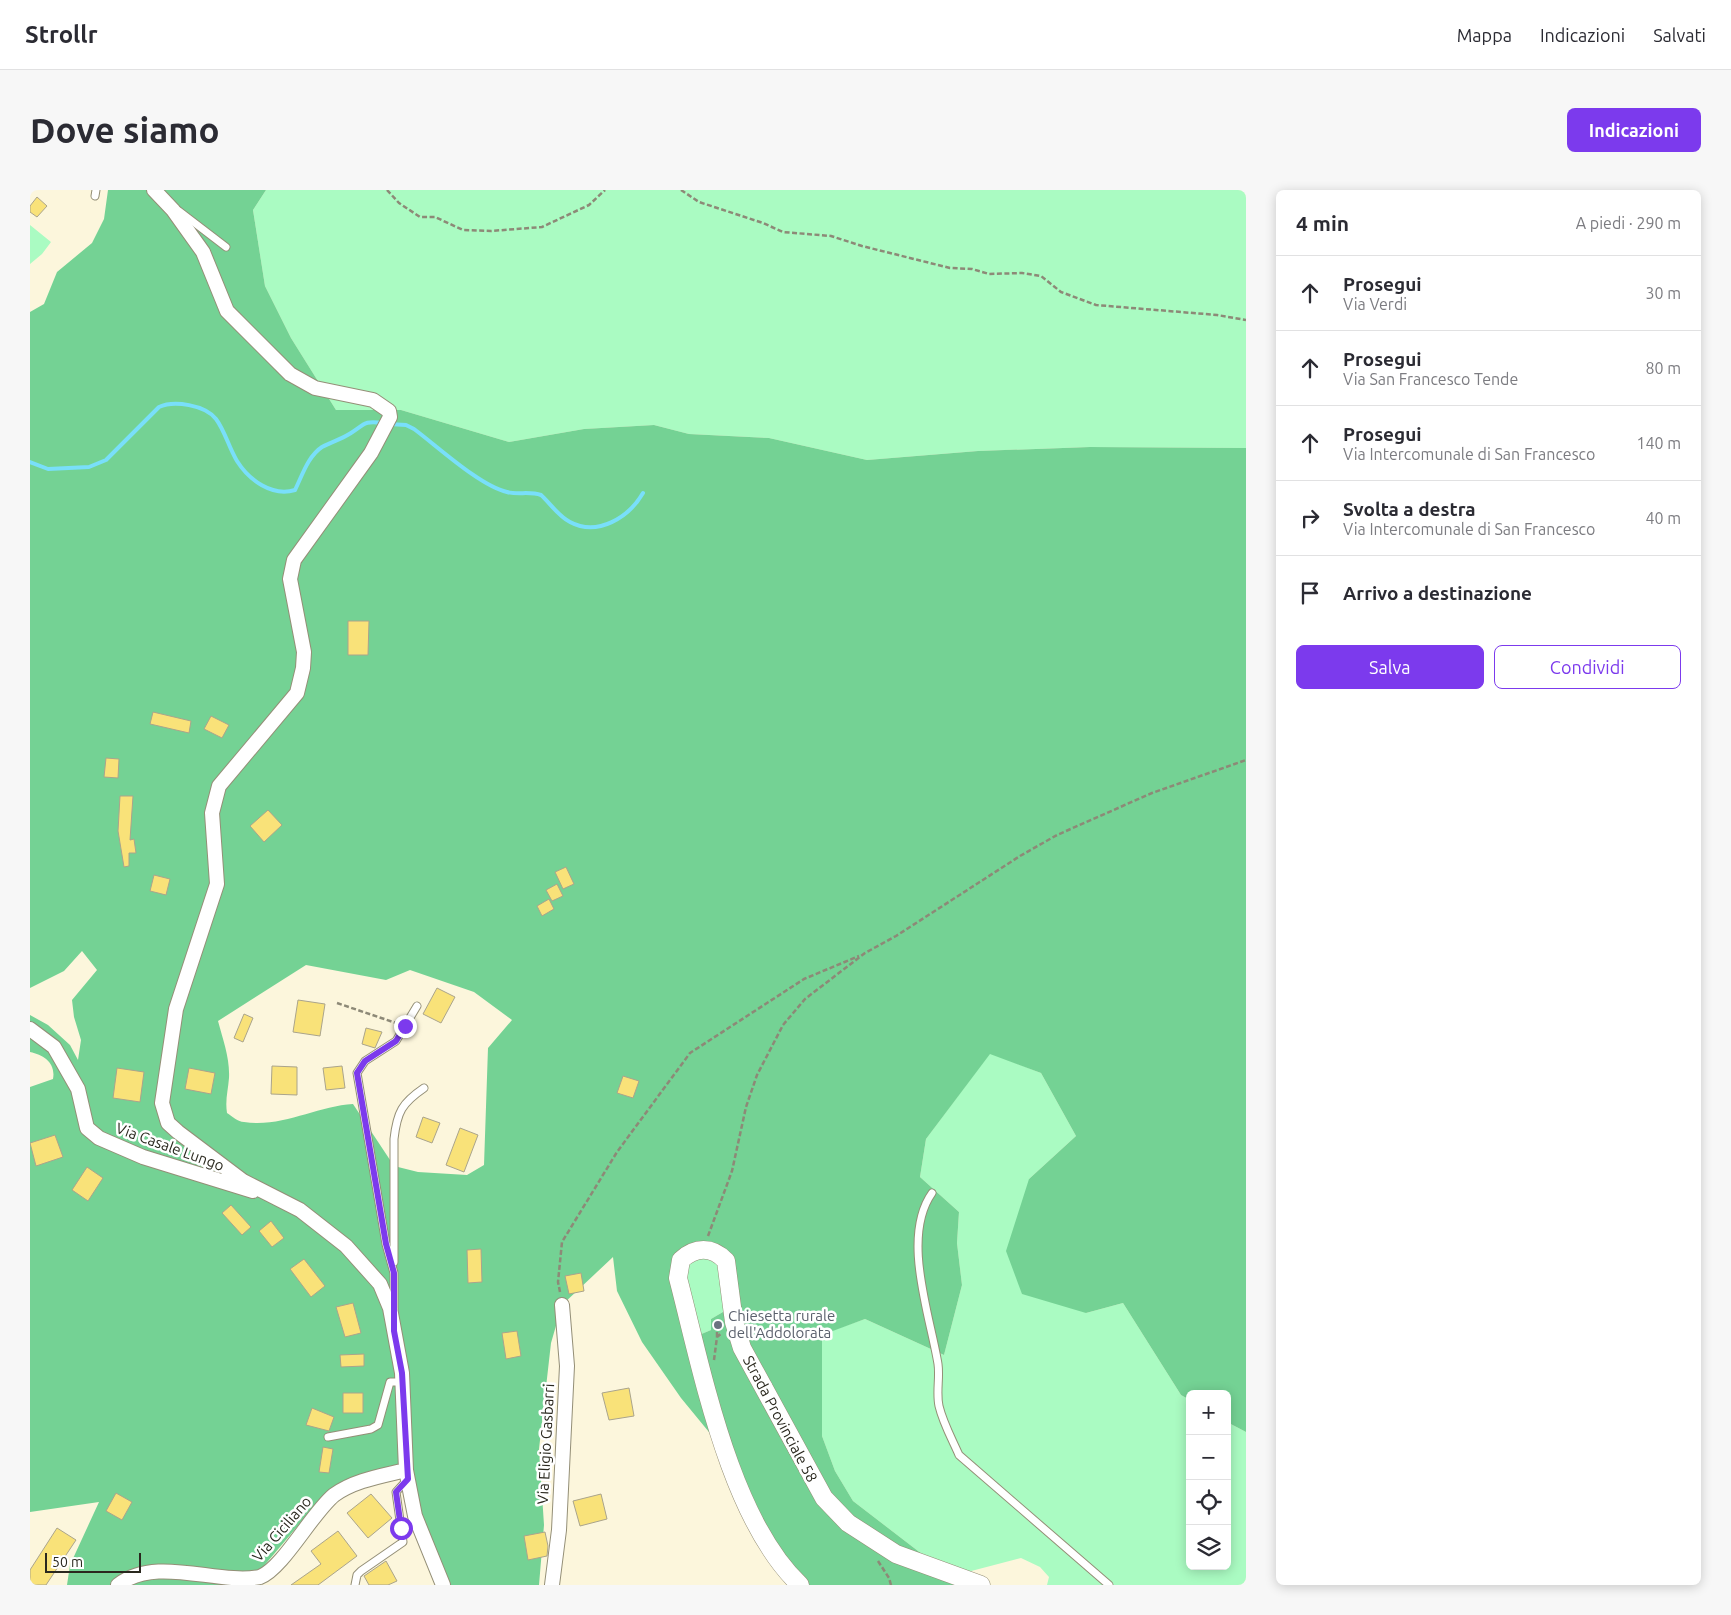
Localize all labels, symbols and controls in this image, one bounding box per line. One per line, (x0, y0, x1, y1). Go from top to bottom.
text: Strollr (25, 21, 98, 48)
text: Mappa (1457, 25, 1512, 45)
text: Indicazioni (1540, 25, 1625, 45)
text: Salvati (1653, 25, 1706, 45)
button: Indicazioni (1567, 108, 1701, 152)
text: Dove siamo (30, 110, 220, 150)
text: 4 min (1296, 211, 1349, 235)
text: A piedi · 290 m (1576, 214, 1681, 232)
text: Prosegui (1343, 273, 1422, 295)
icon: ahead (1296, 279, 1324, 307)
text: 30 m (1645, 284, 1681, 302)
text: Via Verdi (1343, 295, 1407, 313)
text: Prosegui (1343, 348, 1422, 370)
icon: ahead (1296, 354, 1324, 382)
text: 80 m (1645, 359, 1681, 377)
text: Via San Francesco Tende (1343, 370, 1518, 388)
text: Prosegui (1343, 423, 1422, 445)
icon: ahead (1296, 429, 1324, 457)
text: 140 m (1636, 434, 1681, 452)
text: Via Intercomunale di San Francesco (1343, 445, 1595, 463)
text: Svolta a destra (1343, 498, 1476, 520)
icon: right (1296, 504, 1324, 532)
text: 40 m (1645, 509, 1681, 527)
text: Via Intercomunale di San Francesco (1343, 520, 1595, 538)
icon: arrive (1296, 579, 1324, 607)
text: Arrivo a destinazione (1343, 582, 1532, 604)
button: Salva (1296, 645, 1484, 689)
button: Condividi (1494, 645, 1681, 689)
route end (394, 1015, 417, 1038)
street label: Via Casale Lungo (114, 1119, 227, 1174)
place label: Chiesetta rurale dell'Addolorata (728, 1307, 835, 1341)
marker: Chiesetta rurale dell'Addolorata (712, 1319, 724, 1331)
street label: Strada Provinciale 58 (740, 1353, 821, 1485)
street label: Via Eligio Gasbarri (534, 1383, 557, 1505)
map controls (1186, 1390, 1231, 1570)
button: + (1186, 1390, 1231, 1435)
button: − (1186, 1435, 1231, 1480)
button: locate (1186, 1480, 1231, 1525)
street label: Via Ciciliano (249, 1493, 315, 1565)
route start (390, 1517, 413, 1540)
button: layers (1186, 1525, 1231, 1570)
scale bar (45, 1550, 141, 1573)
text: 50 m (52, 1554, 83, 1570)

